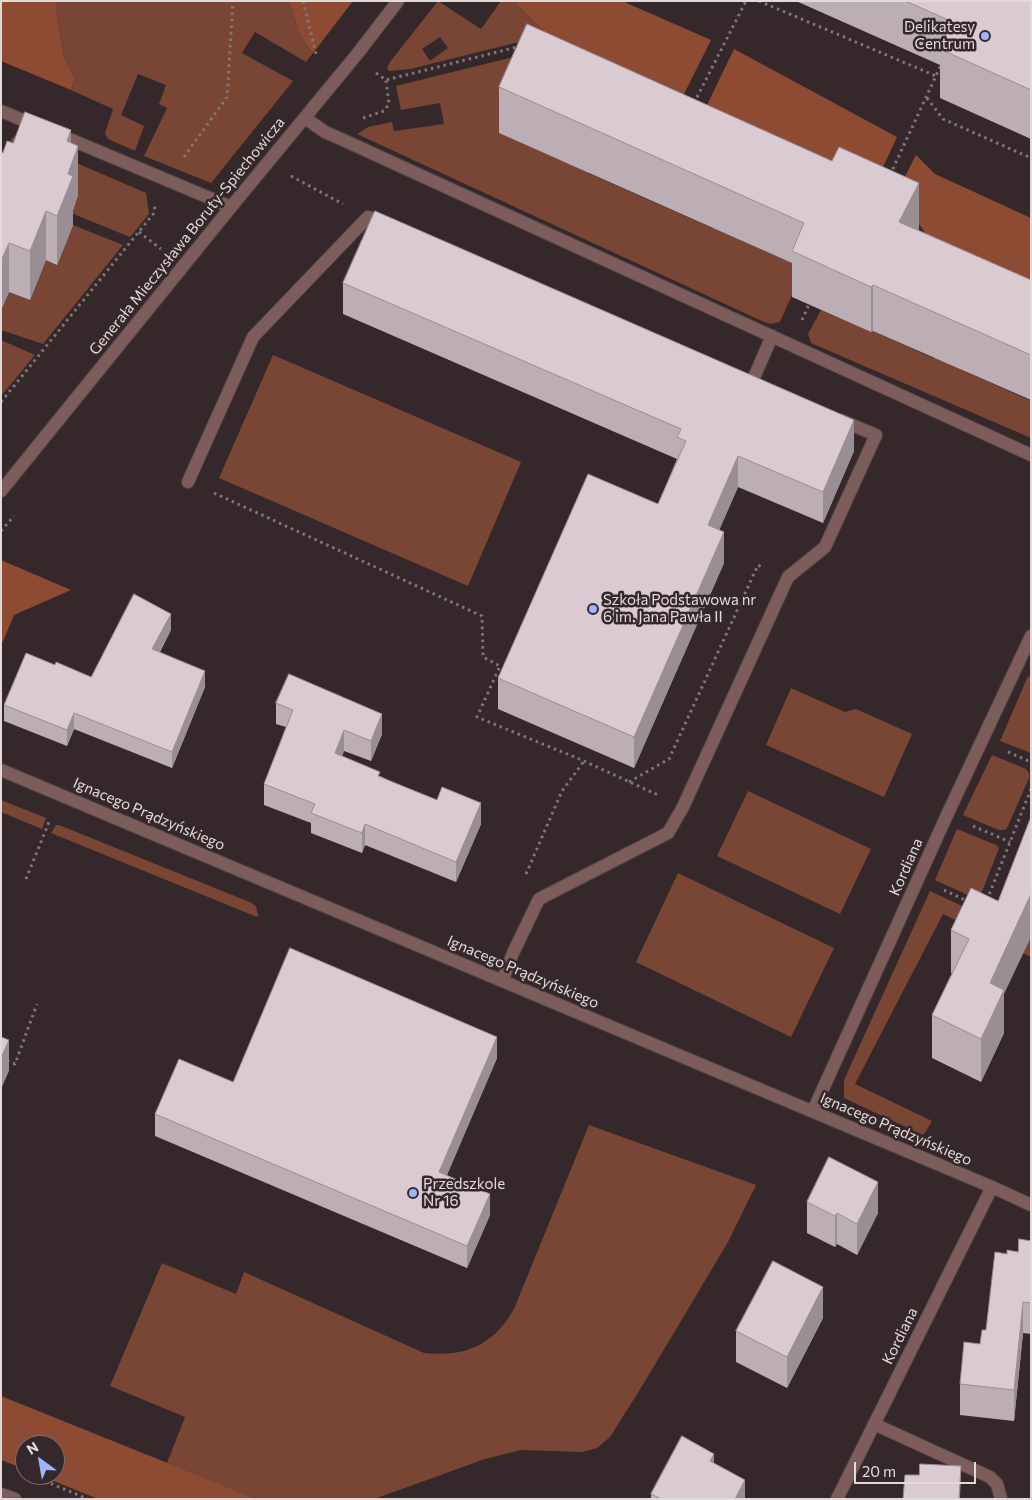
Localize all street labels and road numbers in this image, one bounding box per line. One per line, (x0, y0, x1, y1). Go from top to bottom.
street label: Generała Mieczysława Boruty-Spiechowicza (85, 114, 289, 358)
street label: Ignacego Prądzyńskiego (70, 774, 228, 854)
street label: Kordiana (885, 835, 927, 899)
street label: Ignacego Prądzyńskiego (444, 932, 602, 1012)
street label: Ignacego Prądzyńskiego (817, 1089, 975, 1169)
street label: Kordiana (879, 1305, 921, 1367)

